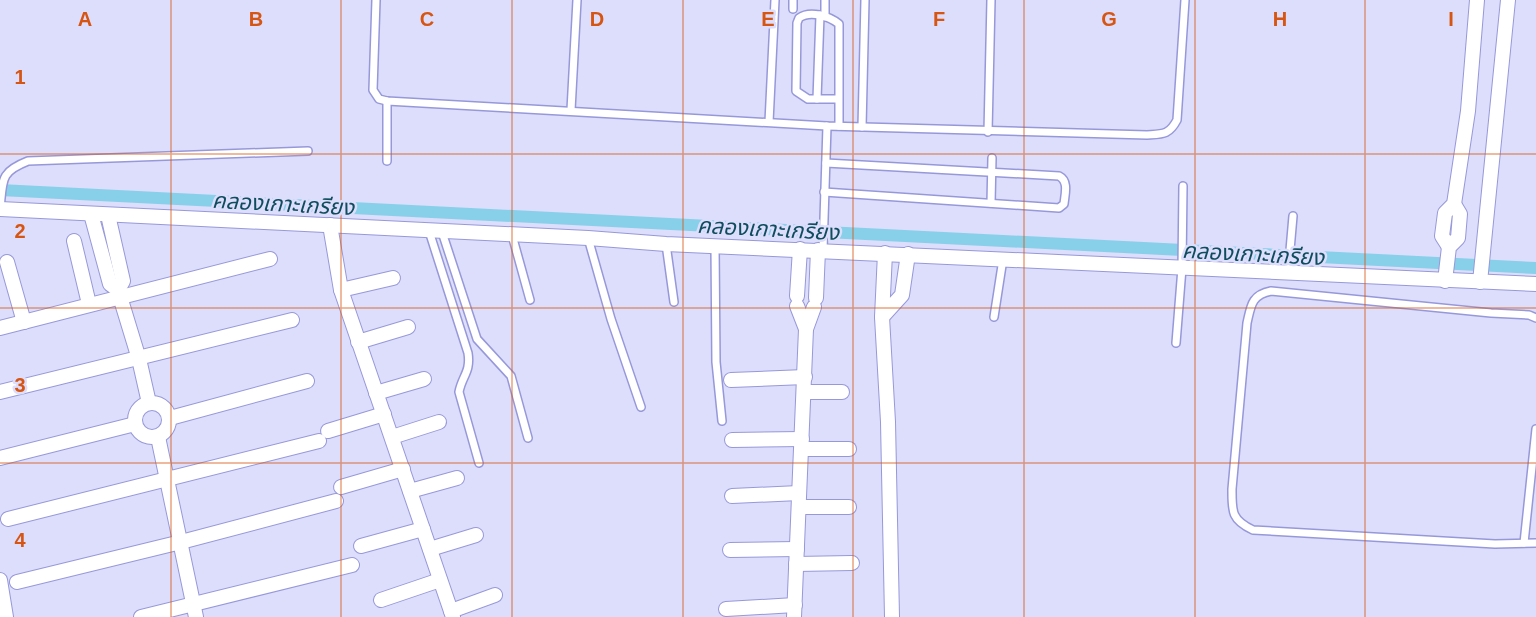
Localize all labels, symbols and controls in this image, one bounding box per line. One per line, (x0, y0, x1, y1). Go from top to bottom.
text: A (78, 8, 92, 30)
text: B (249, 8, 263, 30)
text: C (420, 8, 434, 30)
text: D (590, 8, 604, 30)
text: E (761, 8, 775, 30)
text: F (933, 8, 945, 30)
text: G (1101, 8, 1117, 30)
text: H (1273, 8, 1287, 30)
text: I (1448, 8, 1454, 30)
text: 1 (14, 66, 26, 88)
water label: คลองเกาะเกรียง (211, 188, 356, 220)
water label: คลองเกาะเกรียง (696, 213, 841, 245)
text: 2 (14, 220, 26, 242)
water label: คลองเกาะเกรียง (1181, 238, 1326, 270)
text: 3 (14, 374, 26, 396)
text: 4 (14, 529, 26, 551)

